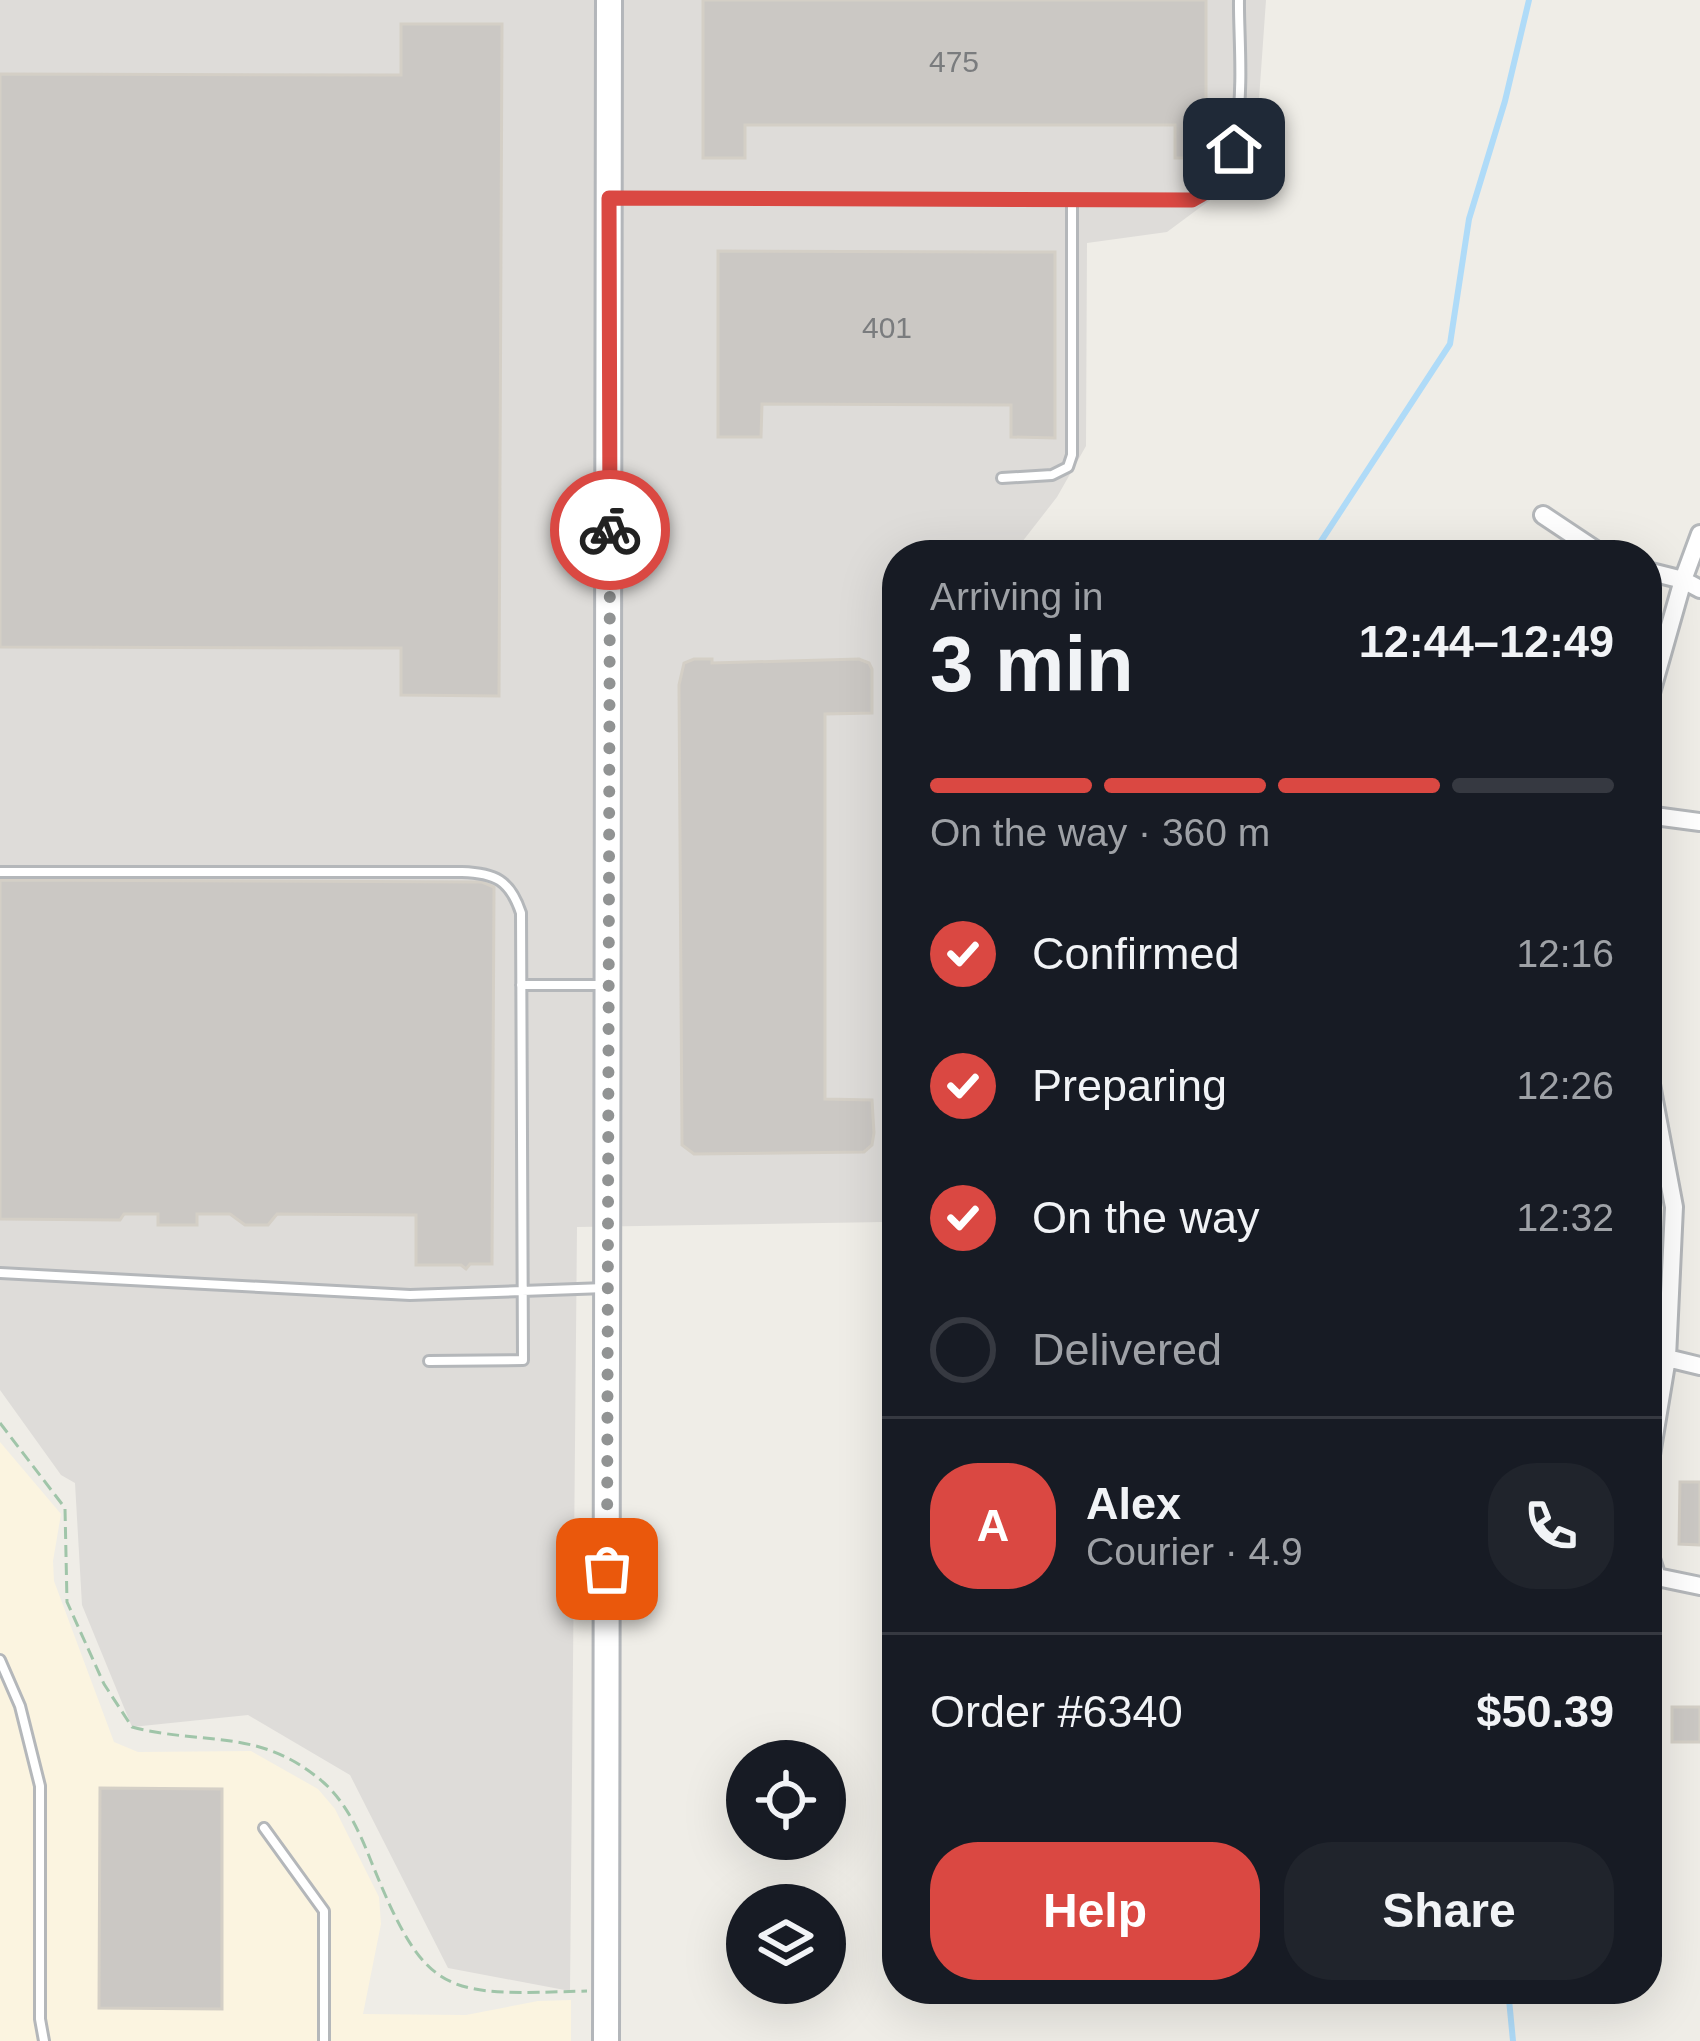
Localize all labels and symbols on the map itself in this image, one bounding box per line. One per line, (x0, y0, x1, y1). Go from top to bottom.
house number: 475 (929, 45, 979, 78)
pin (1183, 98, 1285, 200)
house number: 401 (862, 311, 912, 344)
courier (550, 470, 670, 590)
pin (556, 1518, 658, 1620)

